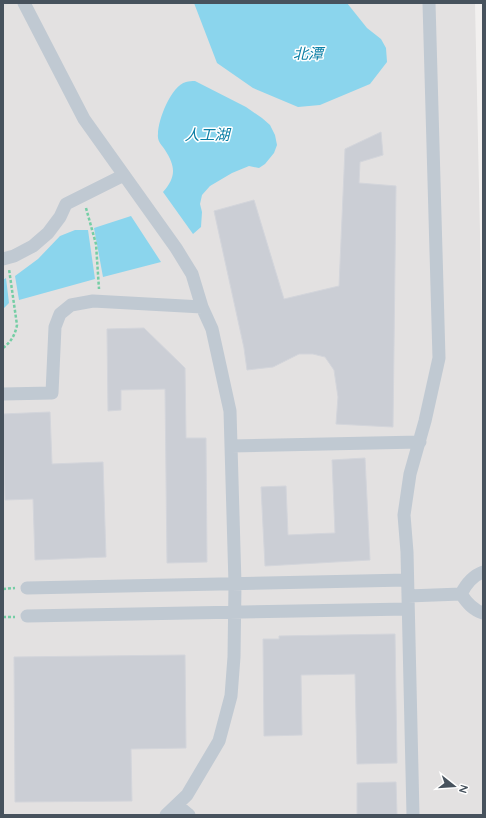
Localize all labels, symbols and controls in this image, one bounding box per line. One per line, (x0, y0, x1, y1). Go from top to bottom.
water label: 北潭 (293, 44, 326, 63)
water label: 人工湖 (184, 125, 231, 144)
north arrow (434, 766, 474, 806)
text: N (456, 783, 471, 795)

